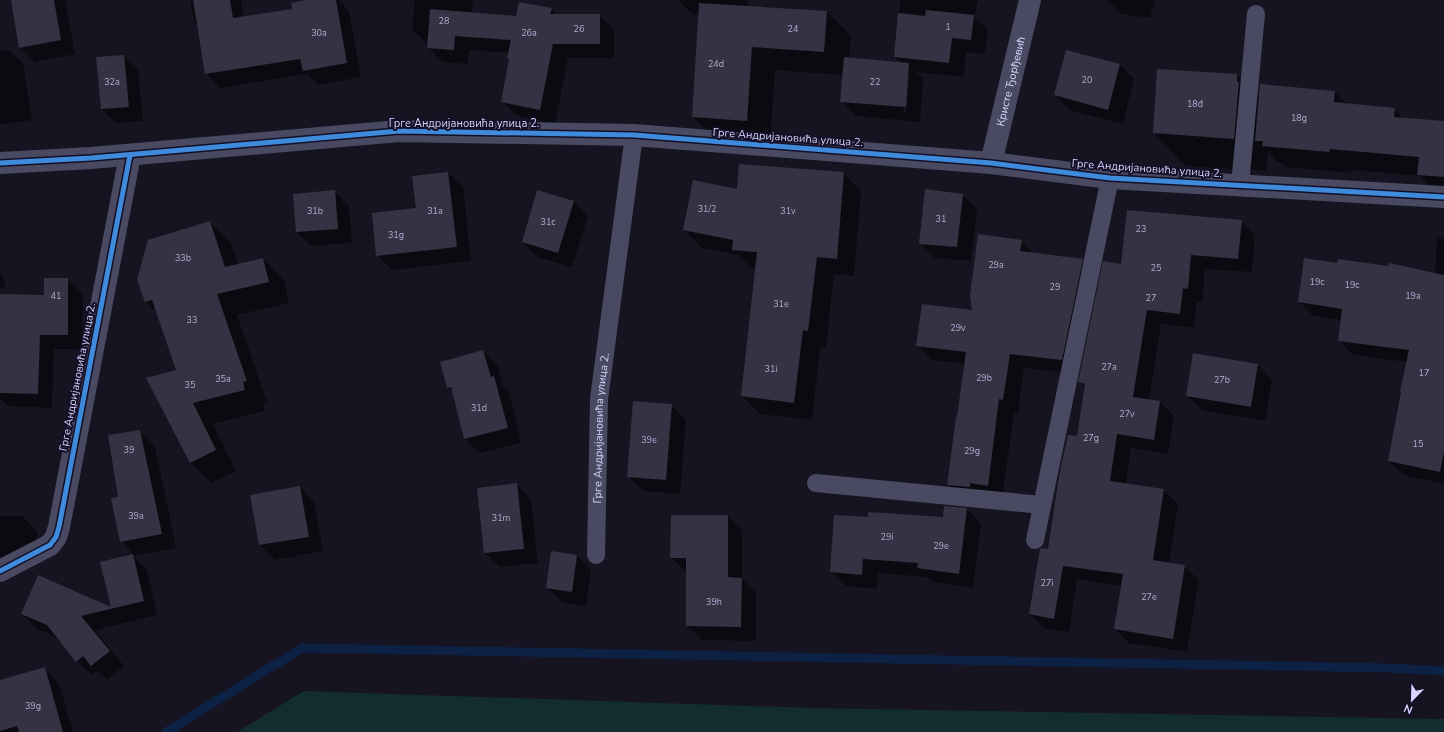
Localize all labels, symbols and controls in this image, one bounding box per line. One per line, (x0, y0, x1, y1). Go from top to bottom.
house number: 28 (439, 15, 449, 27)
house number: 1 (945, 21, 951, 33)
house number: 26 (574, 23, 584, 35)
house number: 24 (788, 23, 799, 35)
house number: 30a (311, 27, 327, 39)
house number: 26a (521, 27, 537, 39)
street label: Кристе Ђорђевић (993, 35, 1029, 128)
house number: 24d (708, 58, 724, 70)
house number: 20 (1082, 74, 1092, 86)
house number: 32a (104, 76, 120, 88)
house number: 22 (870, 76, 880, 88)
house number: 18đ (1187, 98, 1204, 110)
house number: 18g (1291, 112, 1307, 124)
street label: Грге Андријановића улица 2. (389, 116, 539, 131)
street label: Грге Андријановића улица 2. (712, 125, 864, 150)
street label: Грге Андријановића улица 2. (1071, 156, 1223, 181)
house number: 31/2 (698, 203, 716, 215)
house number: 31b (307, 205, 323, 217)
house number: 31a (427, 205, 443, 217)
house number: 31v (780, 205, 796, 217)
house number: 31 (936, 213, 946, 225)
house number: 31c (541, 216, 555, 228)
house number: 23 (1136, 223, 1146, 235)
house number: 31g (388, 229, 404, 241)
house number: 33b (175, 252, 191, 264)
house number: 29a (988, 259, 1004, 271)
house number: 25 (1151, 262, 1161, 274)
house number: 19c (1310, 276, 1324, 288)
house number: 19c (1345, 279, 1359, 291)
house number: 29 (1050, 281, 1060, 293)
house number: 41 (51, 290, 61, 302)
house number: 19a (1405, 290, 1421, 302)
house number: 27 (1146, 292, 1156, 304)
house number: 31e (773, 298, 789, 310)
street label: Грге Андријановића улица 2. (56, 302, 99, 452)
house number: 33 (187, 314, 197, 326)
house number: 29v (950, 322, 966, 334)
street label: Грге Андријановића улица 2. (590, 352, 613, 504)
house number: 27a (1101, 361, 1117, 373)
house number: 31i (765, 363, 777, 375)
house number: 17 (1419, 367, 1429, 379)
house number: 29b (976, 372, 992, 384)
house number: 35a (215, 373, 231, 385)
house number: 27b (1214, 374, 1230, 386)
house number: 35 (185, 379, 195, 391)
house number: 31d (471, 402, 487, 414)
house number: 27v (1119, 408, 1135, 420)
house number: 27g (1083, 432, 1099, 444)
house number: 39e (641, 434, 657, 446)
house number: 15 (1413, 438, 1423, 450)
house number: 39 (124, 444, 134, 456)
house number: 29g (964, 445, 980, 457)
house number: 39a (128, 510, 144, 522)
house number: 31m (492, 512, 511, 524)
house number: 29i (881, 531, 893, 543)
house number: 29e (933, 540, 949, 552)
house number: 27i (1041, 577, 1053, 589)
house number: 27e (1141, 591, 1157, 603)
house number: 39h (706, 596, 722, 608)
north arrow (1392, 680, 1432, 720)
house number: 39g (25, 700, 41, 712)
text: N (1402, 700, 1415, 717)

